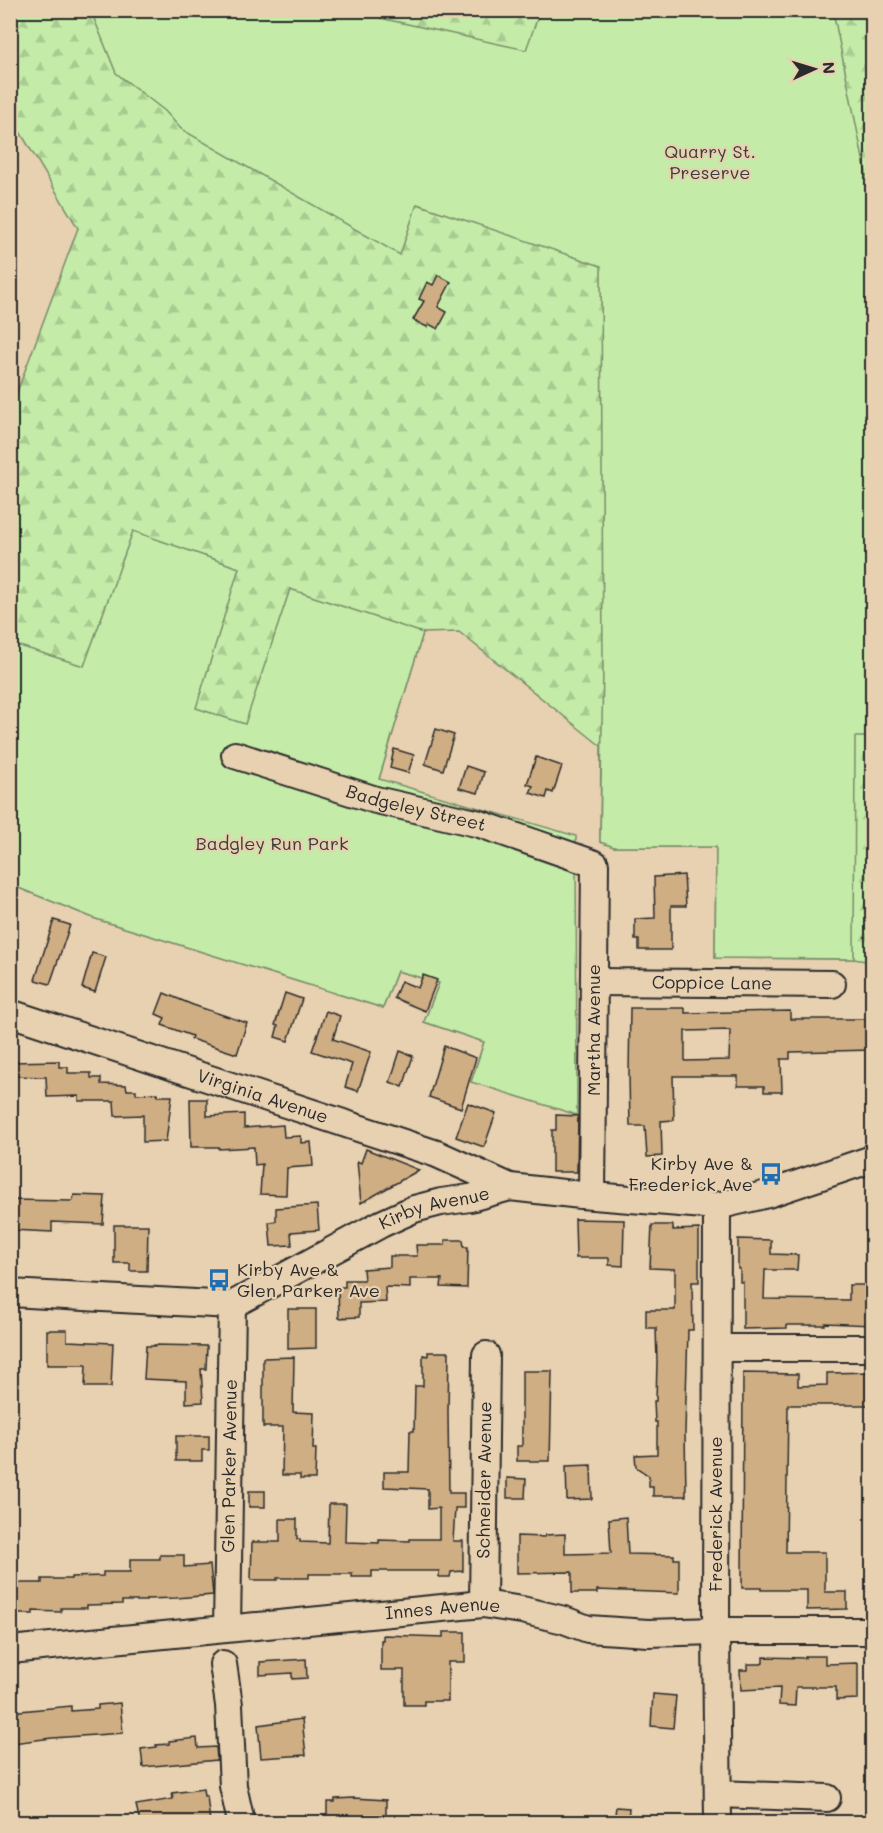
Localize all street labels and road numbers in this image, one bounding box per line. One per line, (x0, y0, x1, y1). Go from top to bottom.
street label: Badgeley Street (343, 778, 490, 836)
street label: Martha Avenue (581, 964, 605, 1096)
street label: Coppice Lane (652, 969, 772, 994)
street label: Virginia Avenue (194, 1063, 332, 1128)
street label: Kirby Avenue (375, 1180, 492, 1234)
street label: Glen Parker Avenue (215, 1379, 242, 1553)
street label: Schneider Avenue (471, 1401, 496, 1559)
street label: Frederick Avenue (703, 1436, 727, 1592)
street label: Innes Avenue (384, 1591, 502, 1624)

